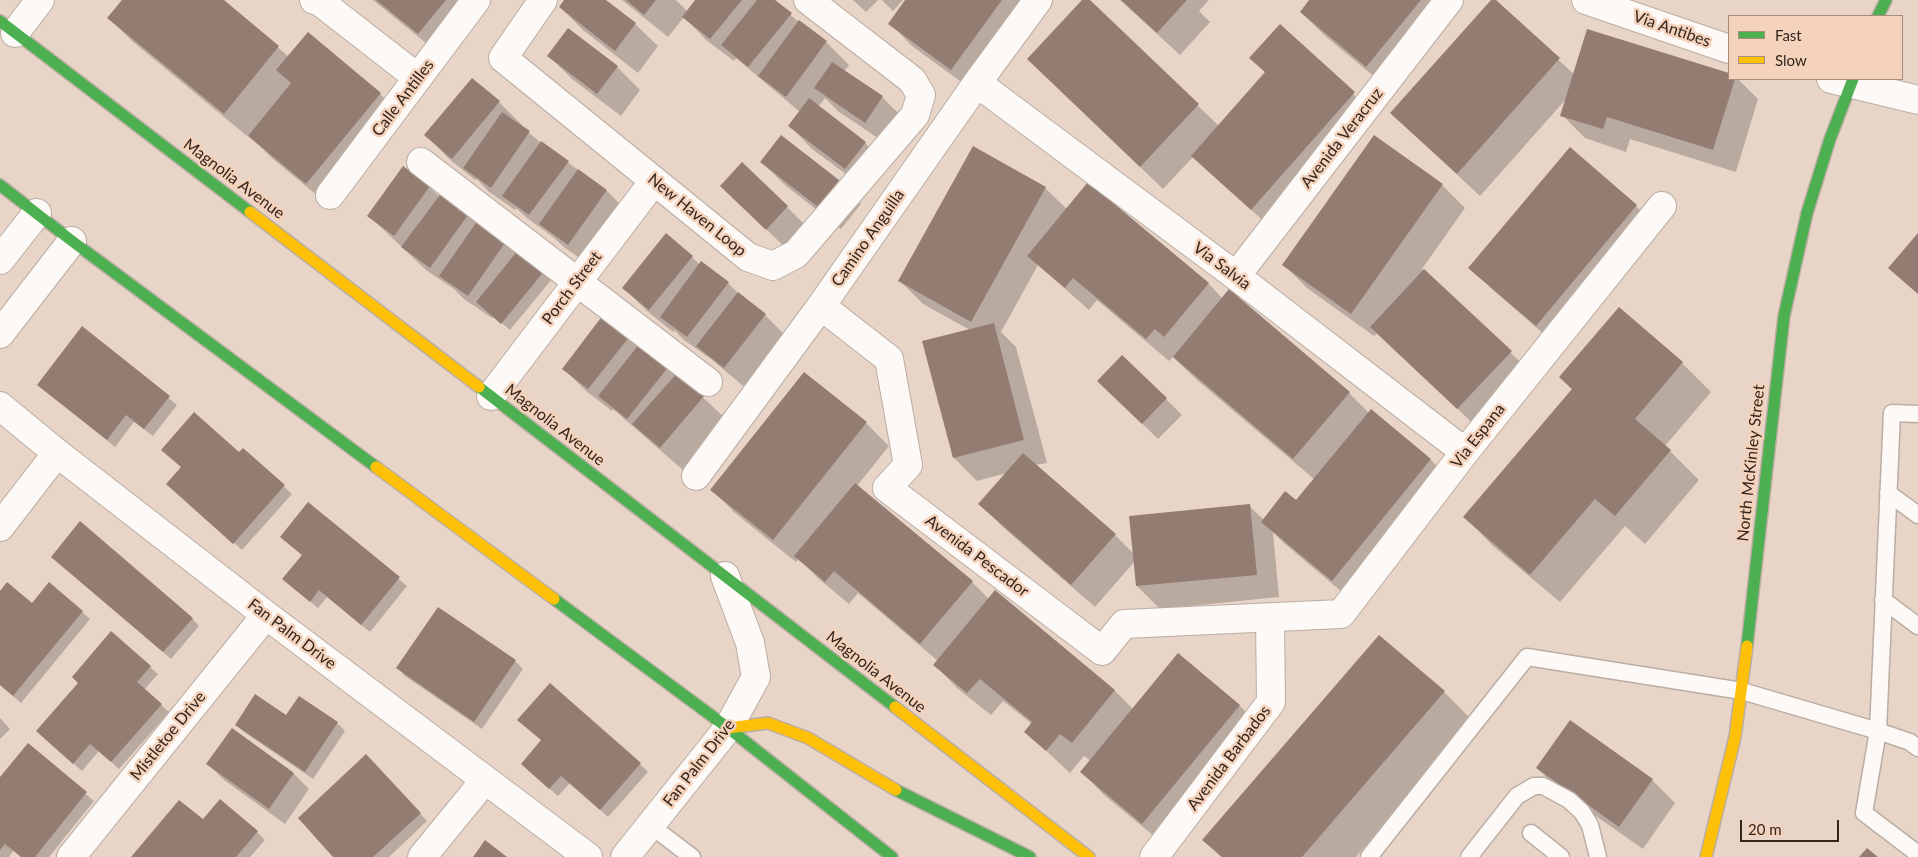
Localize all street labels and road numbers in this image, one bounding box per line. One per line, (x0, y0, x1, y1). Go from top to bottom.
street label: Via Antibes (1631, 7, 1713, 51)
street label: Calle Antilles (368, 56, 438, 140)
street label: Avenida Veracruz (1297, 84, 1387, 192)
street label: Magnolia Avenue (180, 135, 288, 223)
street label: New Haven Loop (644, 169, 750, 261)
street label: Camino Anguilla (827, 186, 909, 290)
street label: Via Salvia (1189, 238, 1255, 294)
street label: Porch Street (538, 248, 606, 328)
street label: Magnolia Avenue (501, 380, 609, 470)
street label: North McKinley Street (1733, 384, 1769, 542)
street label: Via Espana (1447, 400, 1509, 472)
street label: Avenida Pescador (922, 511, 1032, 601)
street label: Fan Palm Drive (244, 595, 340, 673)
street label: Magnolia Avenue (822, 627, 930, 717)
street label: Mistletoe Drive (126, 688, 210, 784)
street label: Avenida Barbados (1183, 702, 1275, 814)
street label: Fan Palm Drive (659, 716, 739, 810)

